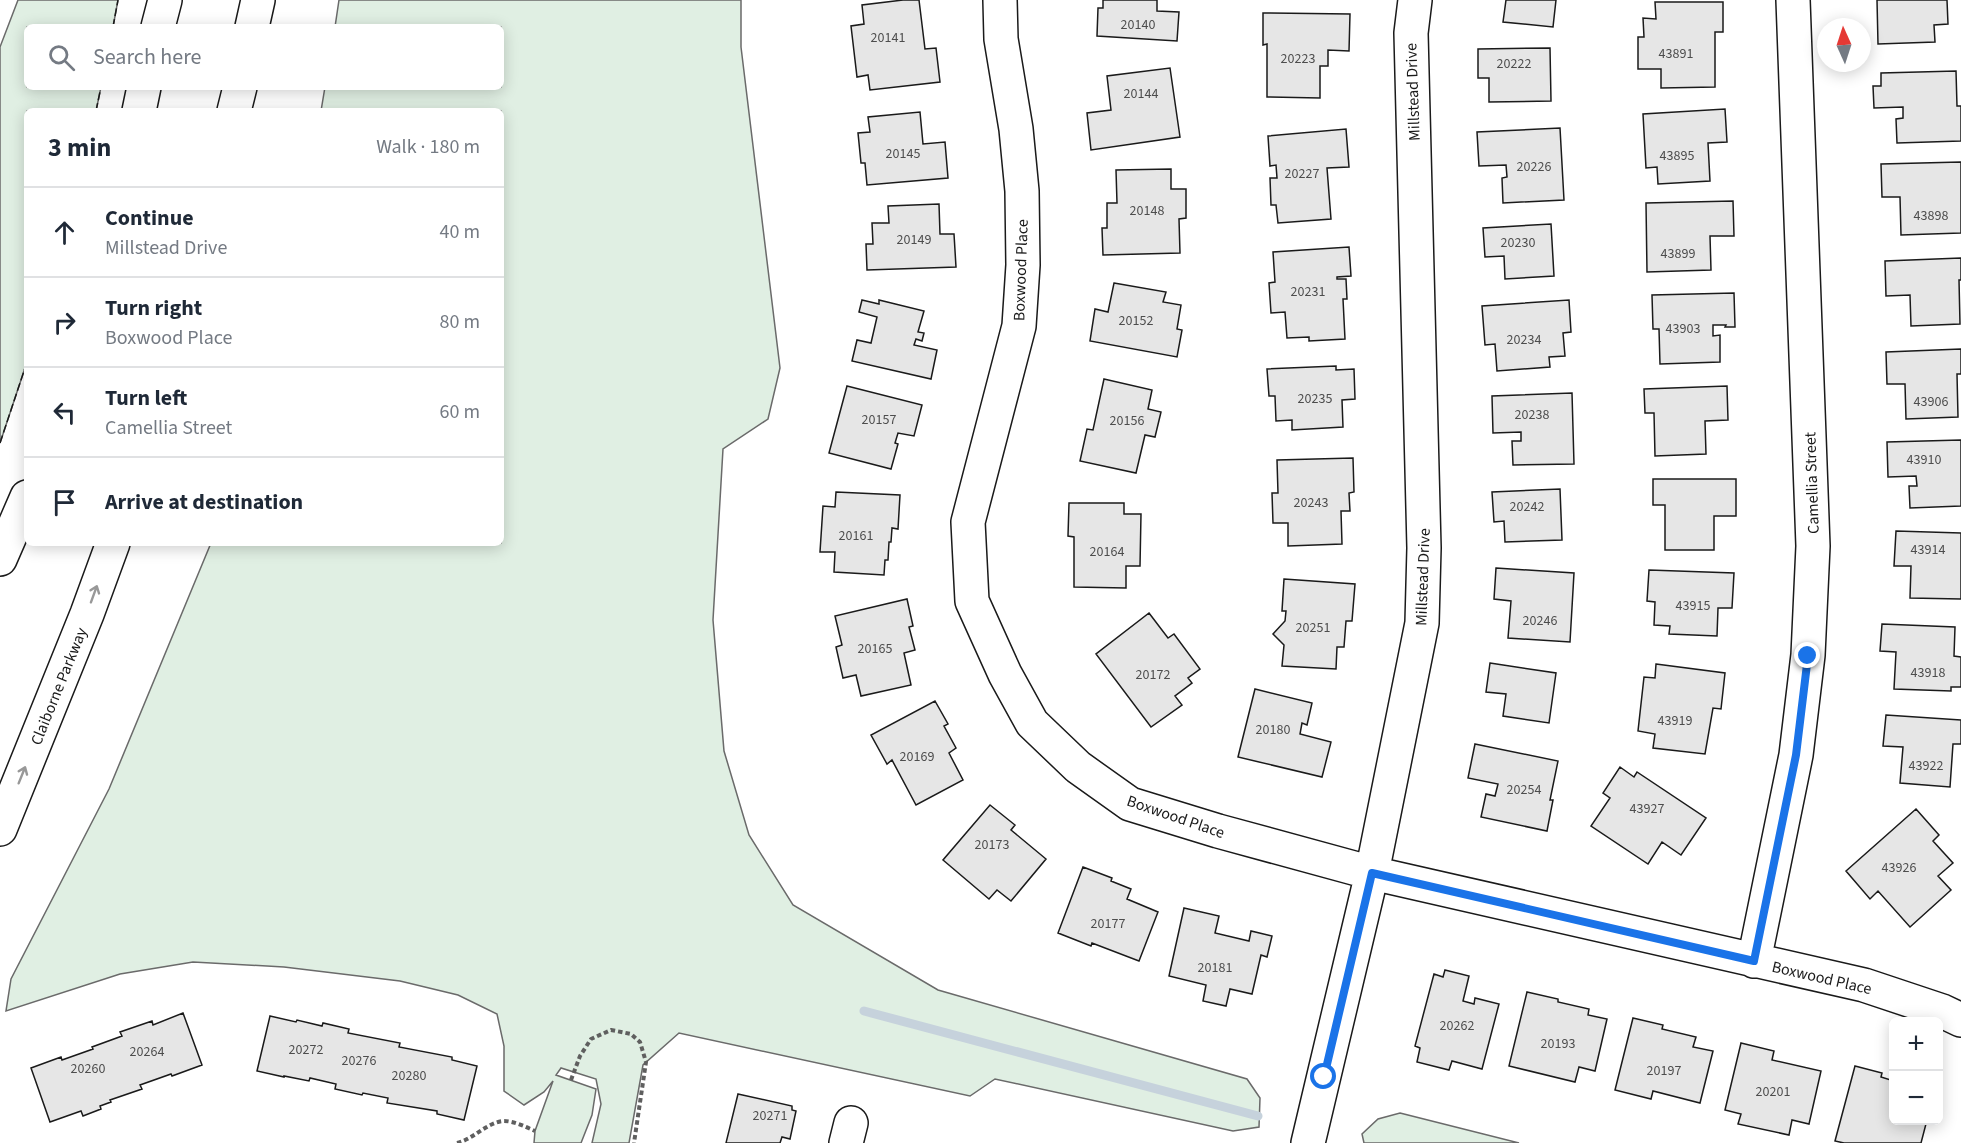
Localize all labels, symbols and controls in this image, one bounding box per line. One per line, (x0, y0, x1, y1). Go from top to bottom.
house number: 20140 (1121, 15, 1155, 35)
north arrow (1817, 18, 1871, 72)
search box (24, 24, 504, 90)
house number: 20141 (871, 28, 905, 48)
icon: search (45, 41, 78, 74)
text: Search here (93, 41, 201, 73)
street label: Millstead Drive (1400, 43, 1426, 141)
house number: 43891 (1659, 44, 1693, 64)
house number: 20223 (1281, 49, 1315, 69)
house number: 20222 (1497, 54, 1531, 74)
house number: 20144 (1124, 84, 1158, 104)
text: 3 min (48, 129, 111, 166)
text: Walk · 180 m (376, 133, 480, 161)
house number: 20145 (886, 144, 920, 164)
house number: 43895 (1660, 146, 1694, 166)
house number: 20226 (1517, 157, 1551, 177)
house number: 20227 (1285, 164, 1319, 184)
house number: 20148 (1130, 201, 1164, 221)
text: Continue (105, 202, 194, 234)
house number: 43898 (1914, 206, 1948, 226)
icon: ahead (48, 216, 81, 249)
text: 40 m (440, 218, 480, 246)
street label: Boxwood Place (1008, 219, 1034, 321)
house number: 20149 (897, 230, 931, 250)
house number: 20230 (1501, 233, 1535, 253)
text: Millstead Drive (105, 234, 227, 262)
house number: 43899 (1661, 244, 1695, 264)
house number: 20231 (1291, 282, 1325, 302)
text: Turn right (105, 292, 202, 324)
icon: right (48, 306, 81, 339)
text: 80 m (440, 308, 480, 336)
house number: 20152 (1119, 311, 1153, 331)
house number: 43903 (1666, 319, 1700, 339)
text: Boxwood Place (105, 324, 232, 352)
house number: 20234 (1507, 330, 1541, 350)
text: Turn left (105, 382, 187, 414)
house number: 20235 (1298, 389, 1332, 409)
house number: 43906 (1914, 392, 1948, 412)
icon: left (48, 396, 81, 429)
text: 60 m (440, 398, 480, 426)
house number: 20238 (1515, 405, 1549, 425)
house number: 20157 (862, 410, 896, 430)
house number: 20156 (1110, 411, 1144, 431)
text: Camellia Street (105, 414, 232, 442)
street label: Camellia Street (1799, 431, 1825, 534)
house number: 43910 (1907, 450, 1941, 470)
icon: arrive (48, 486, 81, 519)
text: Arrive at destination (105, 486, 303, 518)
house number: 20243 (1294, 493, 1328, 513)
house number: 20242 (1510, 497, 1544, 517)
house number: 20161 (839, 526, 873, 546)
street label: Millstead Drive (1410, 528, 1436, 626)
house number: 43914 (1911, 540, 1945, 560)
house number: 20164 (1090, 542, 1124, 562)
one-way arrow (90, 585, 101, 603)
house number: 43915 (1676, 596, 1710, 616)
house number: 20246 (1523, 611, 1557, 631)
house number: 20251 (1296, 618, 1330, 638)
street label: Claiborne Parkway (25, 624, 93, 748)
house number: 20165 (858, 639, 892, 659)
route end (1794, 642, 1820, 668)
house number: 43918 (1911, 663, 1945, 683)
house number: 20172 (1136, 665, 1170, 685)
house number: 43919 (1658, 711, 1692, 731)
house number: 20180 (1256, 720, 1290, 740)
house number: 20169 (900, 747, 934, 767)
house number: 43922 (1909, 756, 1943, 776)
one-way arrow (17, 766, 28, 784)
house number: 20254 (1507, 780, 1541, 800)
street label: Boxwood Place (1124, 790, 1227, 844)
house number: 43927 (1630, 799, 1664, 819)
house number: 20173 (975, 835, 1009, 855)
house number: 43926 (1882, 858, 1916, 878)
house number: 20177 (1091, 914, 1125, 934)
street label: Boxwood Place (1770, 956, 1874, 1000)
house number: 20181 (1198, 958, 1232, 978)
house number: 20262 (1440, 1016, 1474, 1036)
map controls (1889, 1017, 1943, 1125)
button: + (1889, 1017, 1943, 1071)
house number: 20193 (1541, 1034, 1575, 1054)
house number: 20272 (289, 1040, 323, 1060)
house number: 20264 (130, 1042, 164, 1062)
house number: 20276 (342, 1051, 376, 1071)
house number: 20260 (71, 1059, 105, 1079)
house number: 20197 (1647, 1061, 1681, 1081)
route start (1310, 1063, 1336, 1089)
house number: 20280 (392, 1066, 426, 1086)
button: − (1889, 1071, 1943, 1125)
house number: 20201 (1756, 1082, 1790, 1102)
house number: 20271 (753, 1106, 787, 1126)

